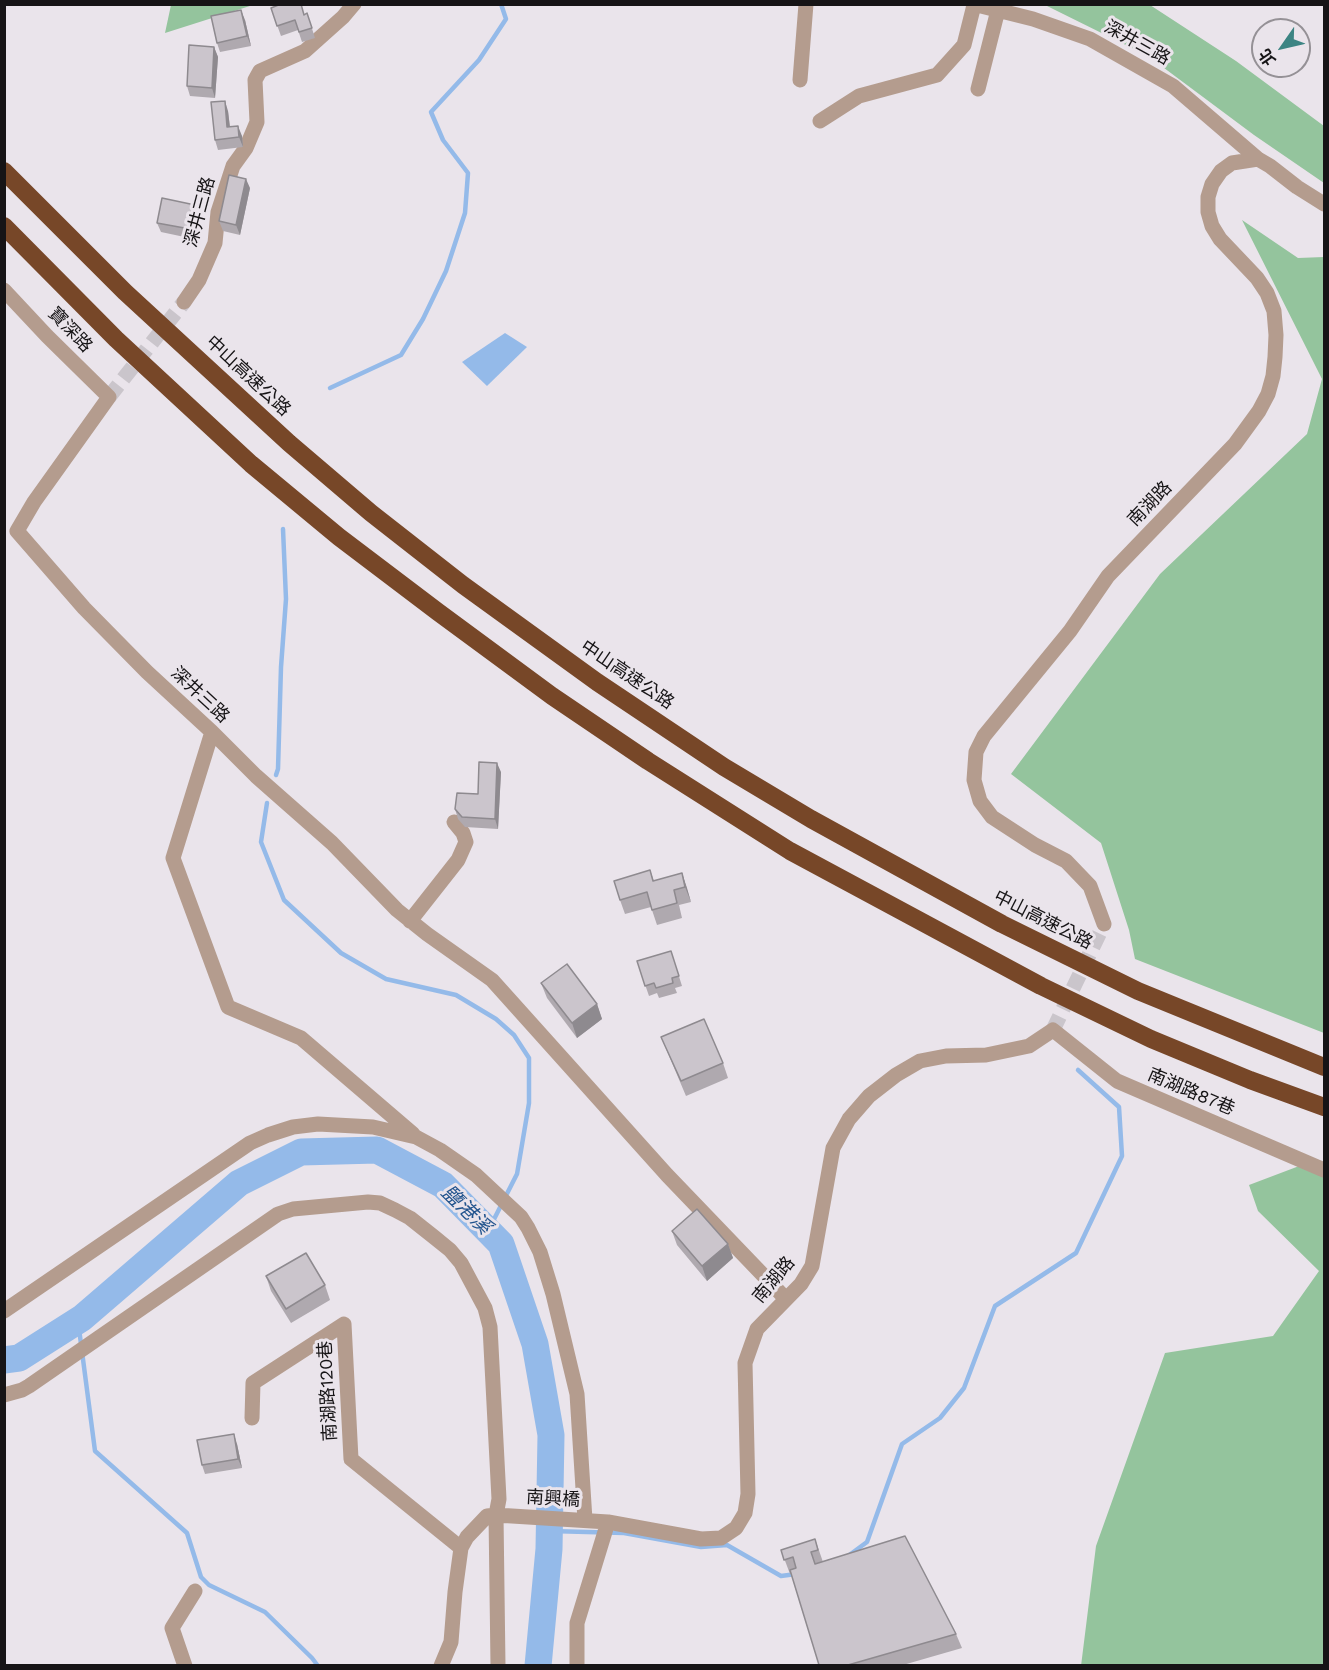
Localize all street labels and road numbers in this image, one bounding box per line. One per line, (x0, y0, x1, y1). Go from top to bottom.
street label: 深井三路 (1100, 16, 1174, 70)
street label: 深井三路 (180, 174, 220, 250)
street label: 寶深路 (43, 303, 97, 357)
street label: 中山高速公路 (201, 331, 295, 421)
street label: 南湖路 (1123, 477, 1177, 531)
street label: 中山高速公路 (576, 636, 678, 714)
street label: 深井三路 (166, 663, 234, 727)
street label: 中山高速公路 (990, 886, 1096, 954)
street label: 南湖路87巷 (1144, 1064, 1238, 1120)
street label: 南湖路 (748, 1252, 800, 1308)
street label: 南湖路120巷 (315, 1340, 341, 1442)
street label: 南興橋 (525, 1487, 581, 1511)

